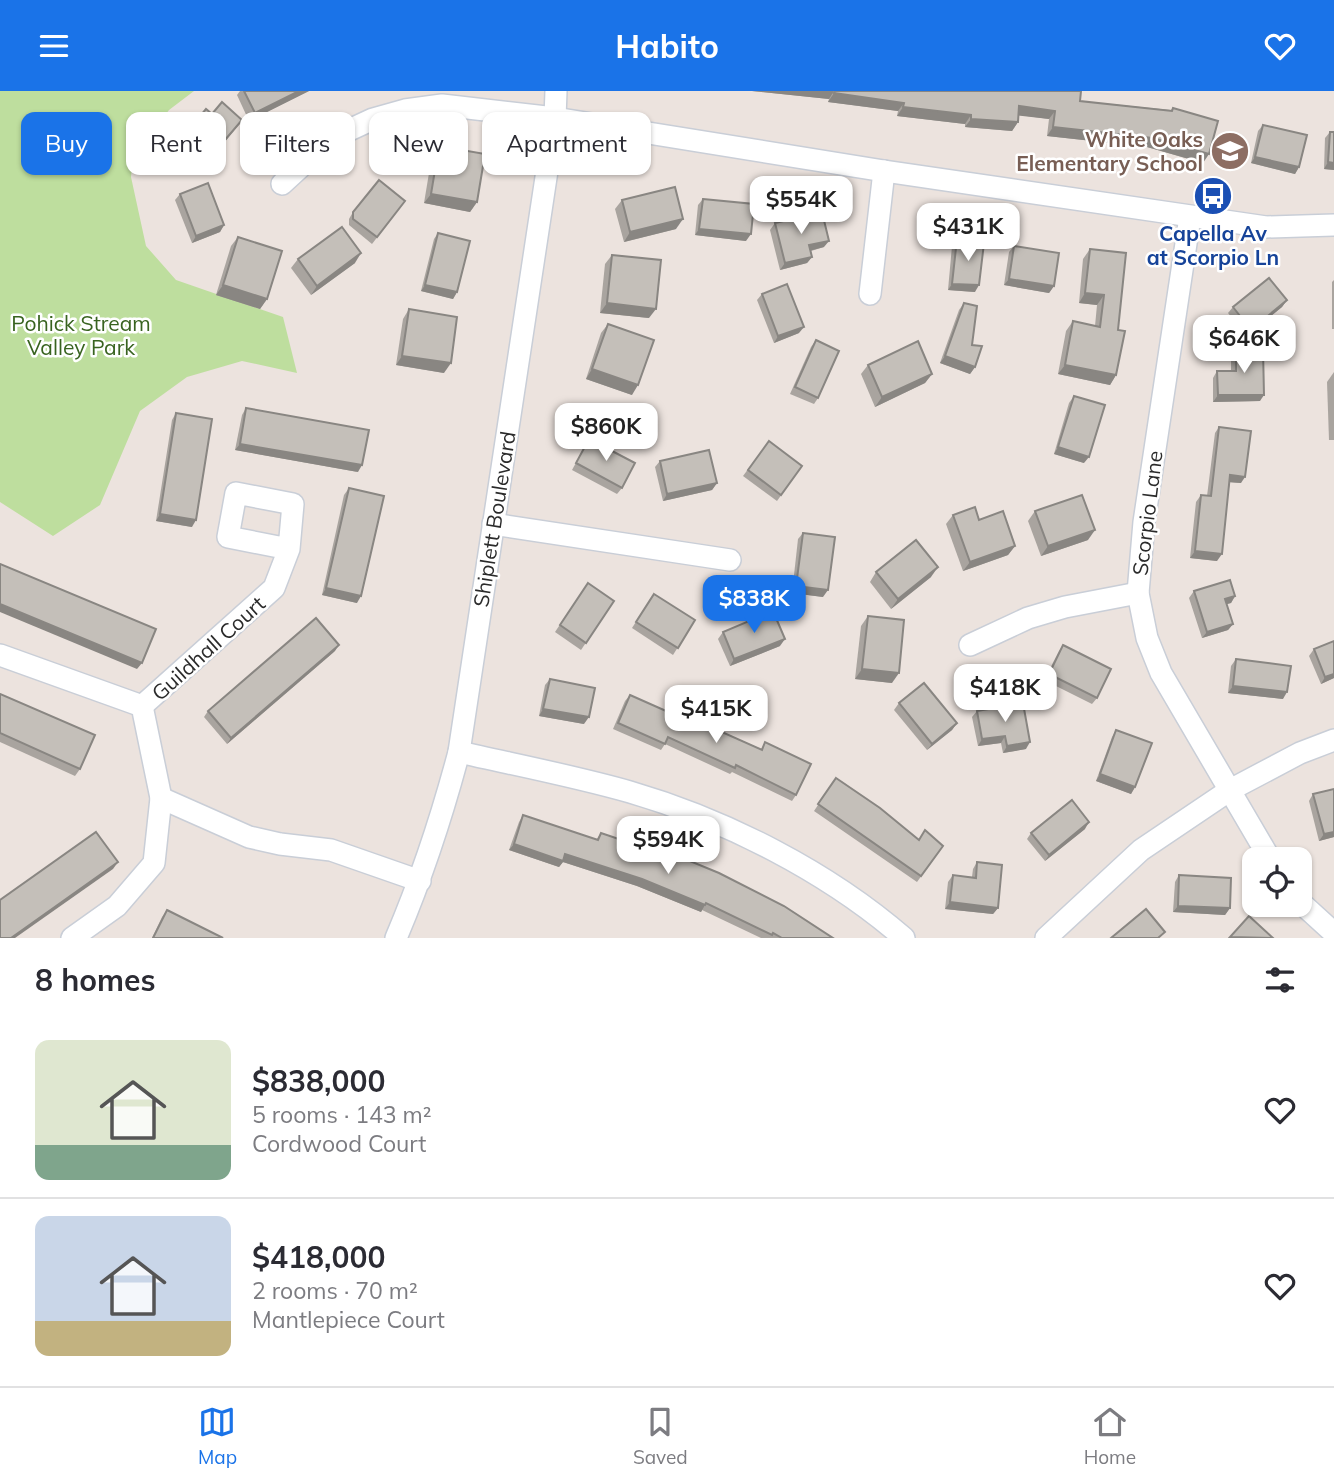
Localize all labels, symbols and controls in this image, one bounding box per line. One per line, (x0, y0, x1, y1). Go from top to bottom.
text: Habito (615, 26, 719, 66)
icon: menu (35, 27, 73, 65)
icon: heart (1261, 27, 1299, 65)
chip: Buy (21, 112, 112, 175)
chip: Rent (126, 112, 226, 175)
chip: Filters (240, 112, 355, 175)
chip: New (369, 112, 468, 175)
chip: Apartment (482, 112, 651, 175)
place label: White Oaks Elementary School (1016, 126, 1203, 176)
school or university icon: White Oaks Elementary School (1209, 130, 1251, 172)
bus stop icon: Capella Av at Scorpio Ln (1192, 175, 1234, 217)
pin: $554K (752, 177, 850, 236)
text: $554K (766, 184, 836, 213)
pin: $431K (919, 204, 1017, 263)
text: $431K (933, 211, 1003, 240)
place label: Capella Av at Scorpio Ln (1147, 220, 1279, 270)
park label: Pohick Stream Valley Park (11, 310, 151, 360)
pin: $646K (1195, 315, 1293, 375)
text: $646K (1209, 323, 1279, 352)
pin: $860K (557, 403, 655, 463)
text: $860K (571, 411, 641, 440)
street label: Shiplett Boulevard (467, 429, 521, 609)
street label: Scorpio Lane (1126, 449, 1168, 577)
pin: $838K (705, 575, 803, 635)
text: $838K (719, 583, 789, 612)
street label: Guildhall Court (146, 590, 270, 706)
pin: $418K (956, 665, 1054, 724)
text: $418K (970, 672, 1040, 701)
pin: $415K (667, 685, 765, 745)
text: $415K (681, 693, 751, 722)
pin: $594K (619, 817, 717, 876)
text: $594K (633, 824, 703, 853)
map controls (1242, 847, 1312, 917)
button: locate (1242, 847, 1312, 917)
text: 8 homes (35, 961, 156, 999)
icon: filters (1261, 961, 1299, 999)
text: $838,000 (252, 1062, 385, 1100)
icon: home (91, 1068, 175, 1152)
icon: heart (1261, 1091, 1299, 1129)
text: 5 rooms · 143 m² (252, 1100, 432, 1129)
text: Cordwood Court (252, 1129, 426, 1158)
text: $418,000 (252, 1238, 385, 1276)
icon: home (91, 1244, 175, 1328)
icon: heart (1261, 1267, 1299, 1305)
text: 2 rooms · 70 m² (252, 1276, 418, 1305)
text: Mantlepiece Court (252, 1305, 445, 1334)
tab: Map (198, 1403, 237, 1469)
tab: Saved (633, 1403, 688, 1469)
tab: Home (1084, 1403, 1136, 1469)

